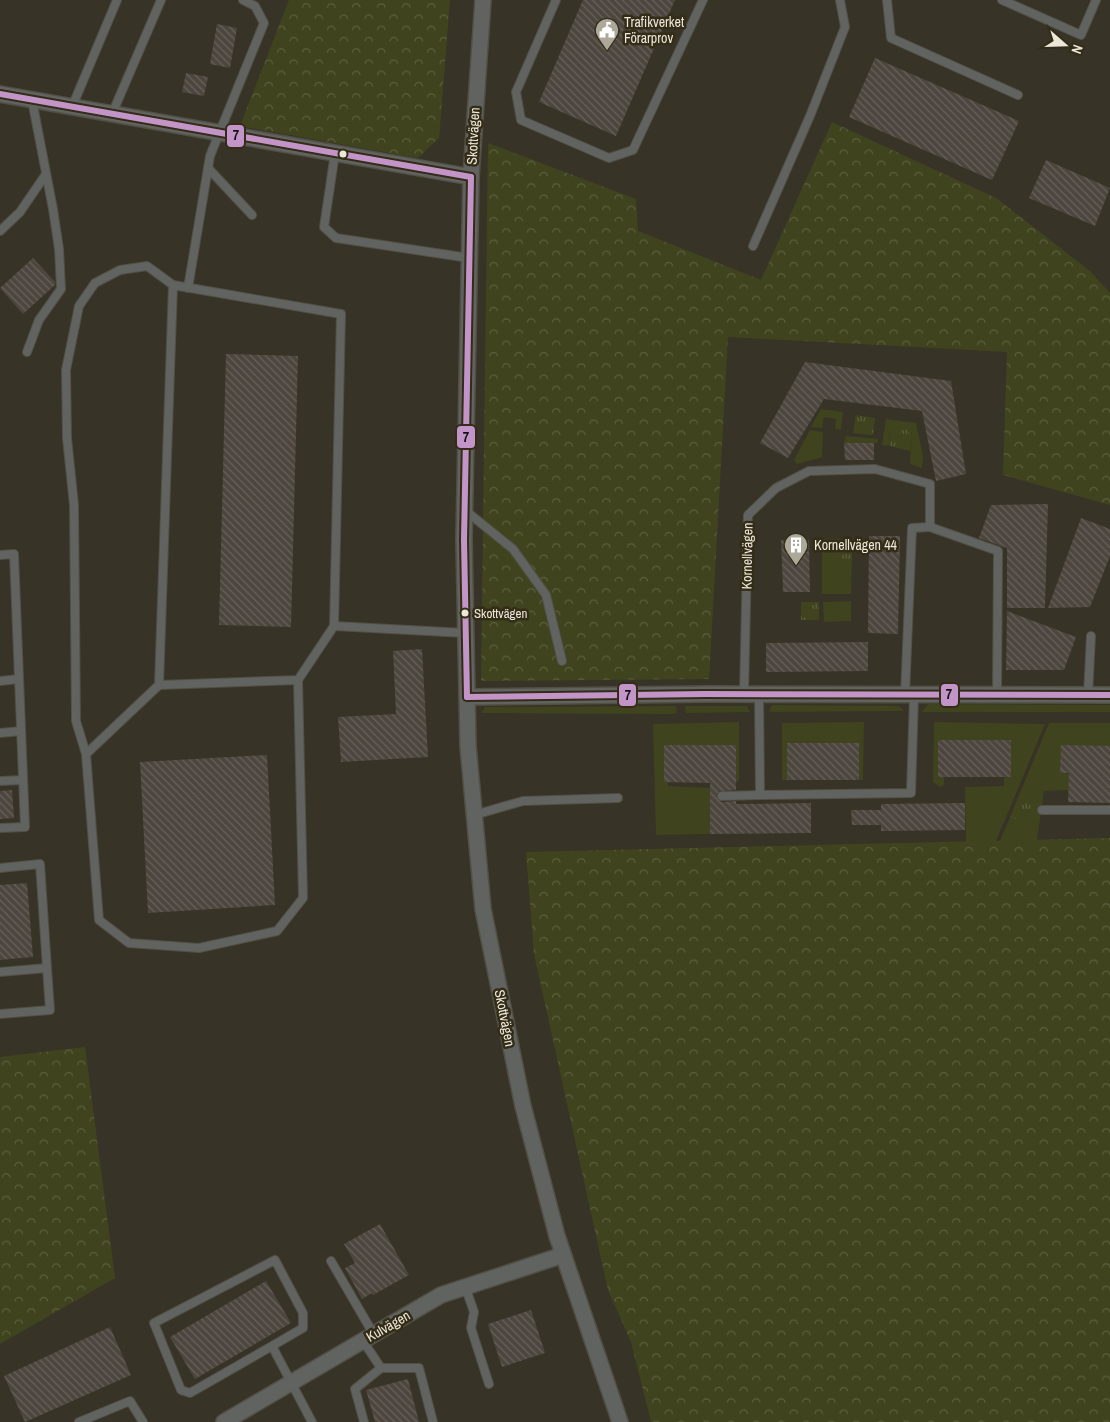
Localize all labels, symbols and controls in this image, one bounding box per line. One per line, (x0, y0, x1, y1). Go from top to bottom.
place label: Trafikverket Förarprov (624, 13, 684, 47)
public building icon: Trafikverket Förarprov (594, 17, 620, 51)
north arrow (1040, 20, 1090, 70)
text: N (1067, 42, 1087, 56)
street label: Skottvägen (463, 107, 483, 165)
line badge: 7 (226, 124, 245, 148)
text: 7 (233, 126, 240, 144)
unlabelled marker (338, 149, 348, 159)
line badge: 7 (456, 425, 476, 449)
text: 7 (463, 428, 470, 446)
street label: Kornellvägen (737, 522, 757, 590)
building icon: Kornellvägen 44 (783, 532, 809, 566)
place label: Kornellvägen 44 (814, 536, 898, 554)
place label: Skottvägen (474, 605, 527, 622)
marker: Skottvägen (460, 608, 470, 618)
line badge: 7 (618, 683, 637, 707)
line badge: 7 (940, 683, 959, 707)
text: 7 (946, 685, 953, 703)
text: 7 (625, 686, 632, 704)
street label: Skottvägen (491, 988, 519, 1048)
street label: Kulvägen (363, 1306, 413, 1346)

